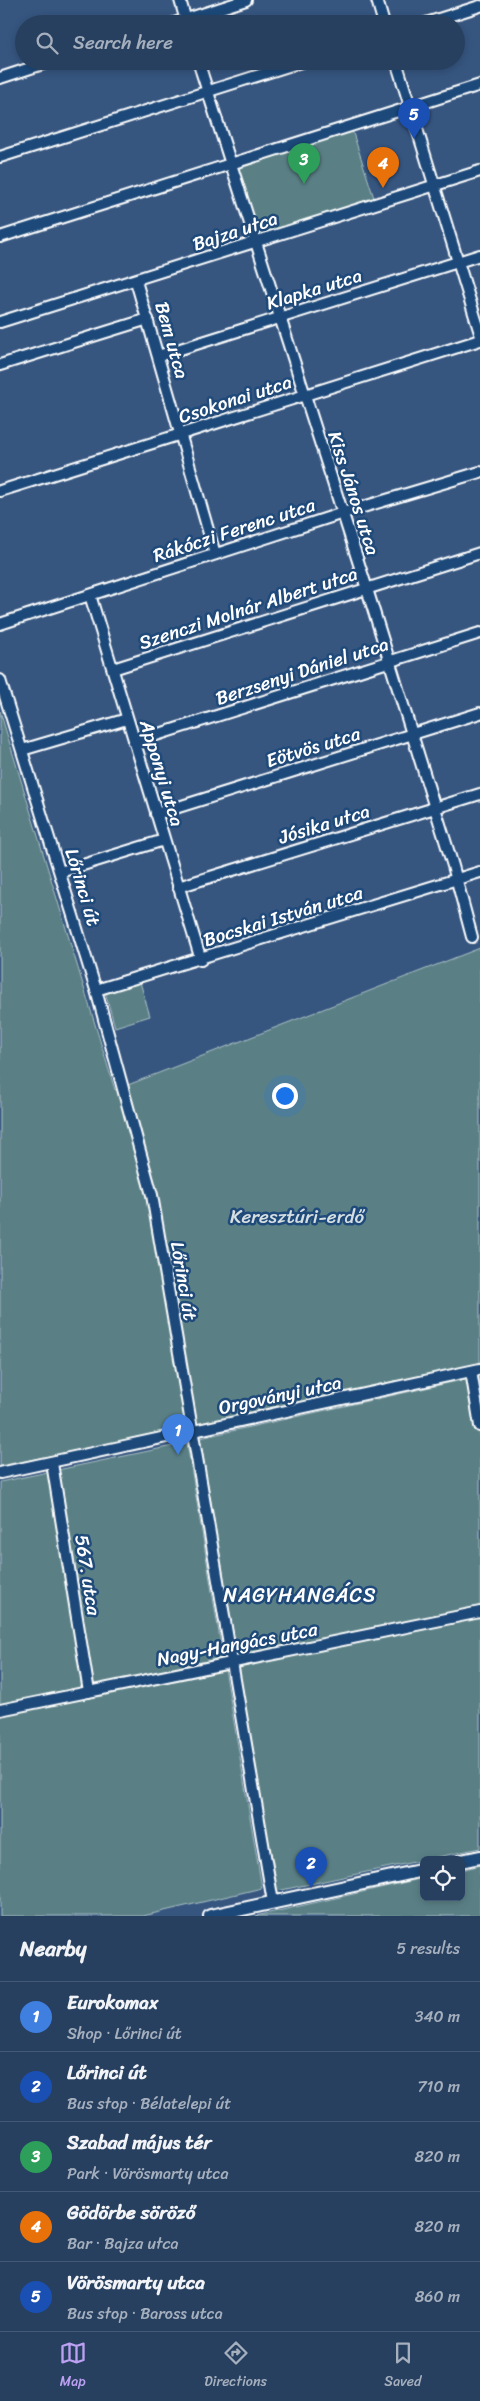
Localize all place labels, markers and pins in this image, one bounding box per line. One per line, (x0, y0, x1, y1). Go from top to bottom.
pin: 5 (398, 98, 430, 139)
pin: 3 (288, 143, 320, 184)
pin: 4 (367, 147, 399, 188)
pin: 1 (162, 1414, 194, 1455)
pin: 2 (295, 1847, 327, 1888)

